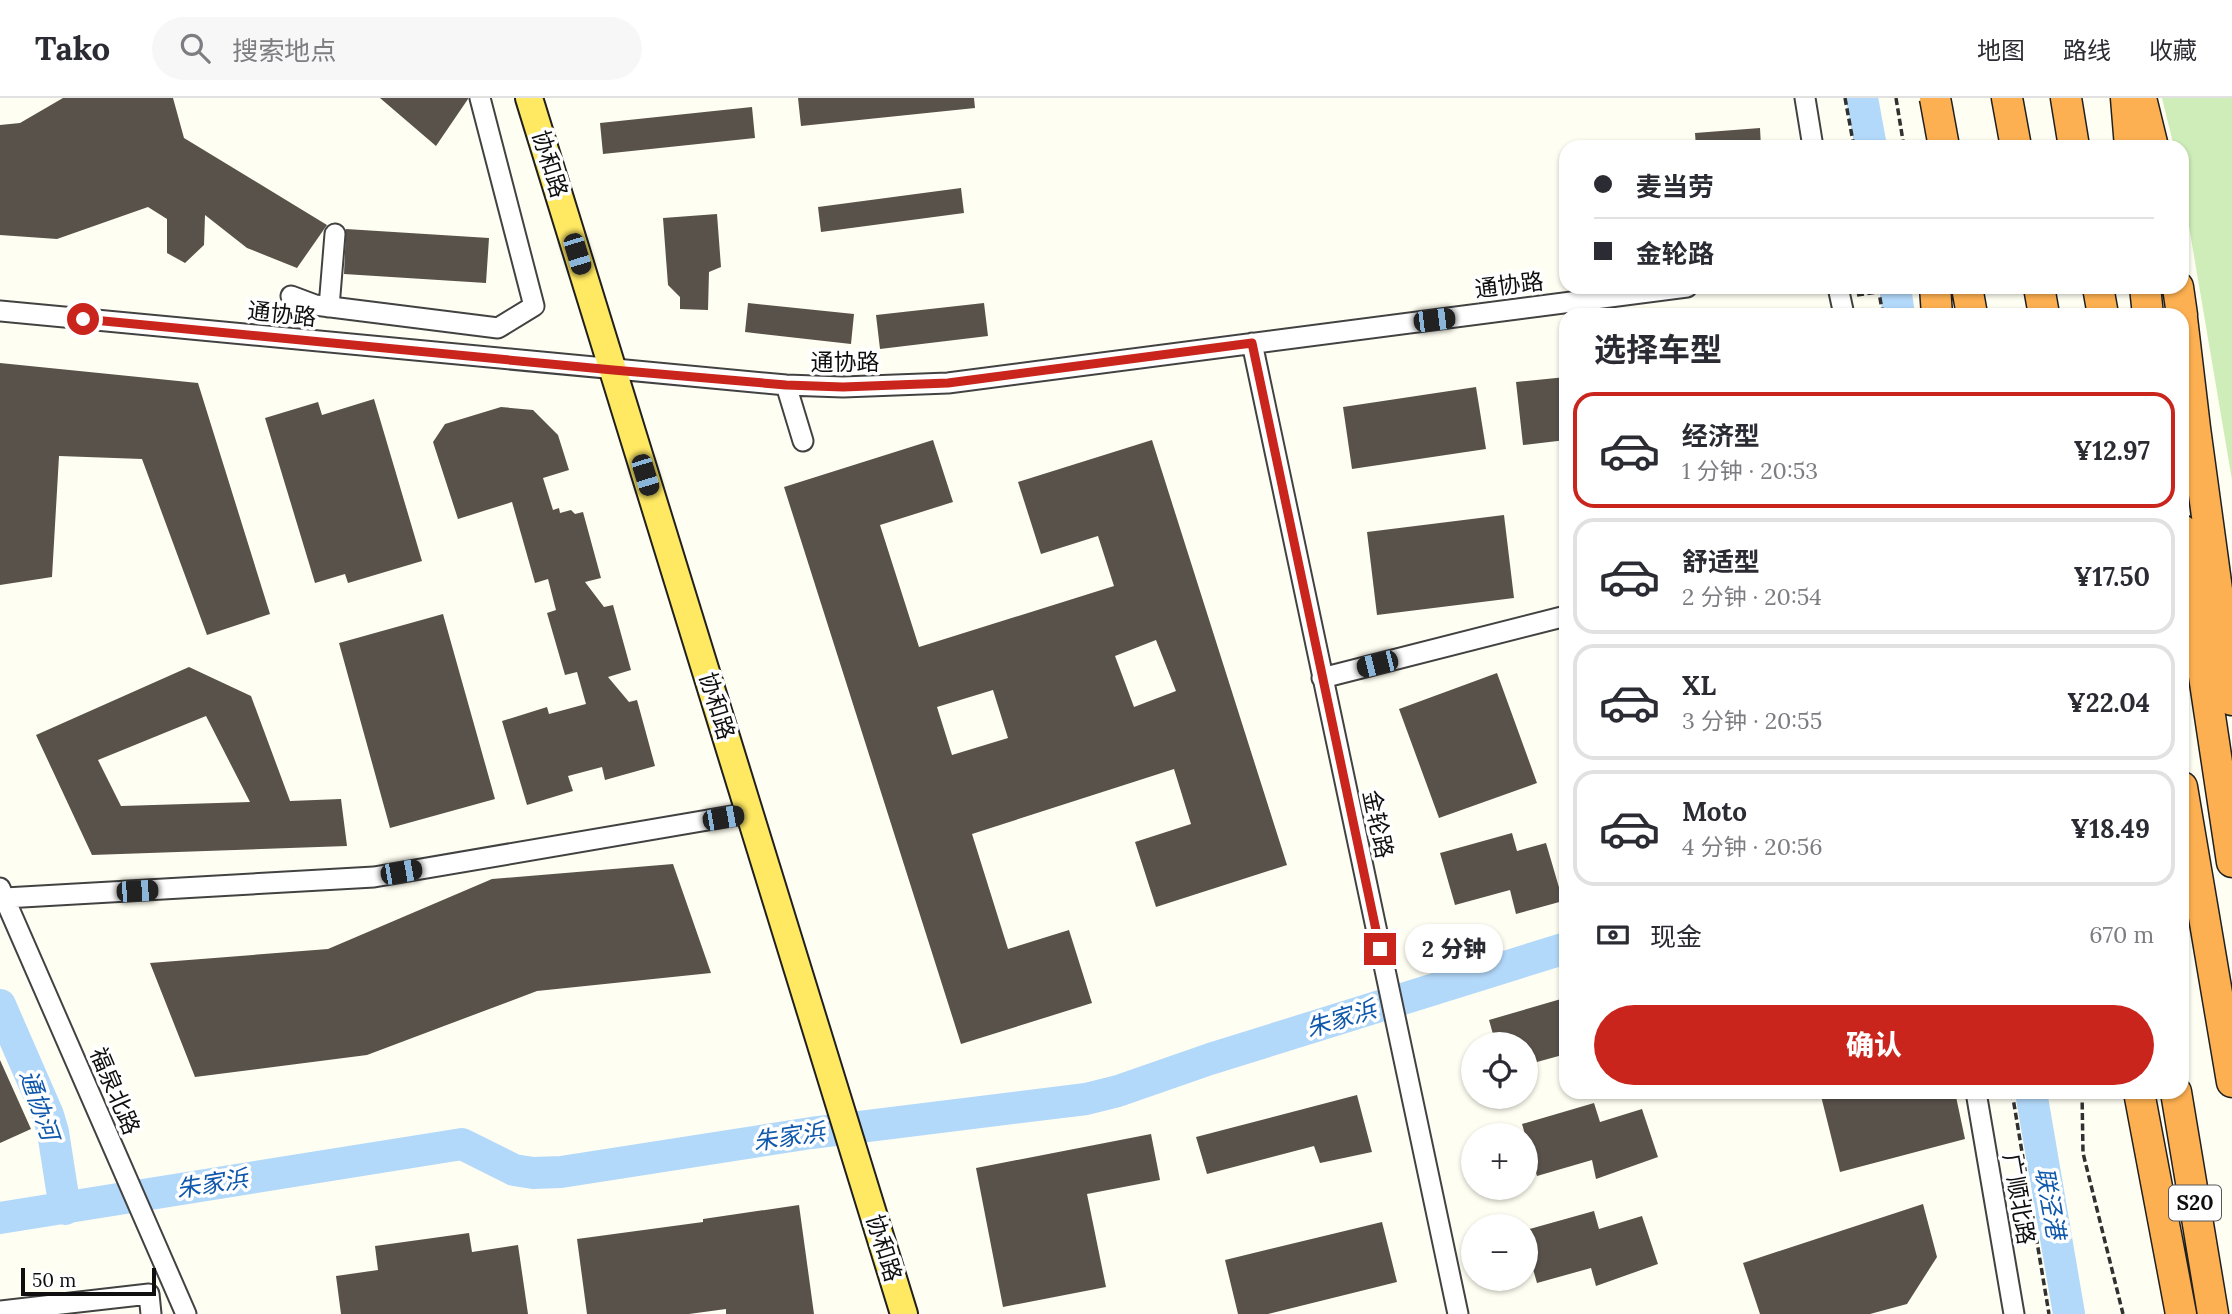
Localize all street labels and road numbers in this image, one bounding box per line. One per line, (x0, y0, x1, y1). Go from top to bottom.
street label: 协和路 (527, 127, 574, 201)
street label: 通协路 (1473, 266, 1545, 303)
street label: 通协路 (246, 295, 318, 332)
street label: 通协路 (811, 347, 880, 376)
street label: 协和路 (694, 669, 741, 743)
street label: 金轮路 (1357, 787, 1400, 861)
street label: 福泉北路 (84, 1043, 147, 1139)
street label: 广顺北路 (1997, 1151, 2042, 1247)
road number: S20 (2169, 1186, 2221, 1220)
street label: 协和路 (861, 1211, 908, 1285)

